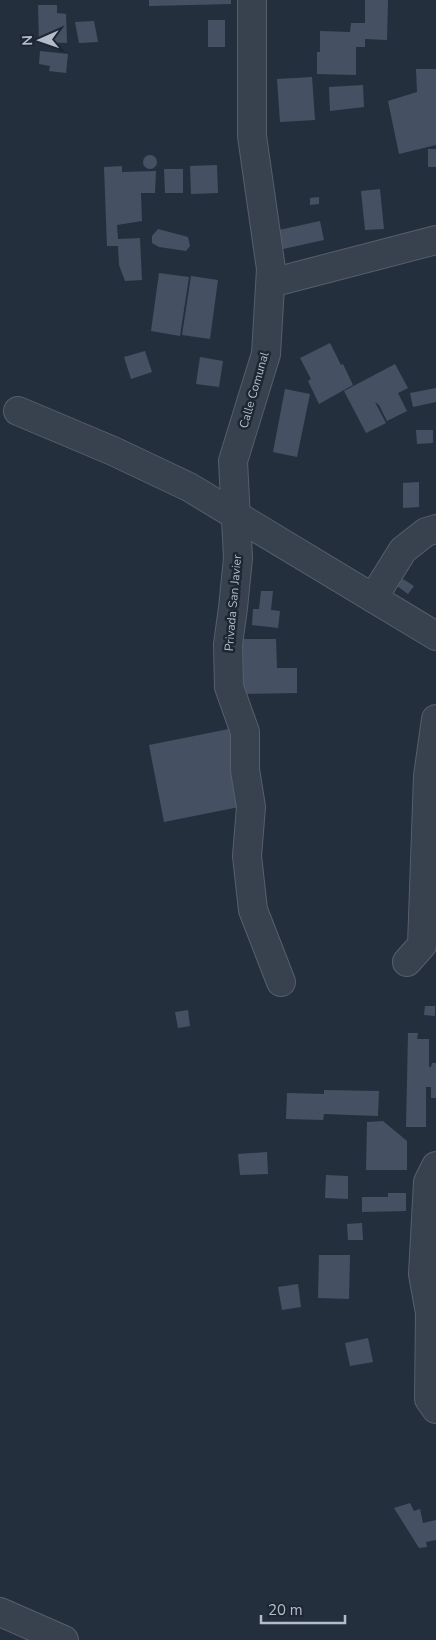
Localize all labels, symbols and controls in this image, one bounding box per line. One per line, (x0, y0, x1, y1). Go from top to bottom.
north arrow (15, 15, 65, 65)
text: N (18, 35, 37, 46)
street label: Calle Comunal (235, 349, 273, 430)
street label: Privada San Javier (221, 553, 245, 652)
scale bar (261, 1592, 345, 1624)
text: 20 m (268, 1600, 303, 1620)

